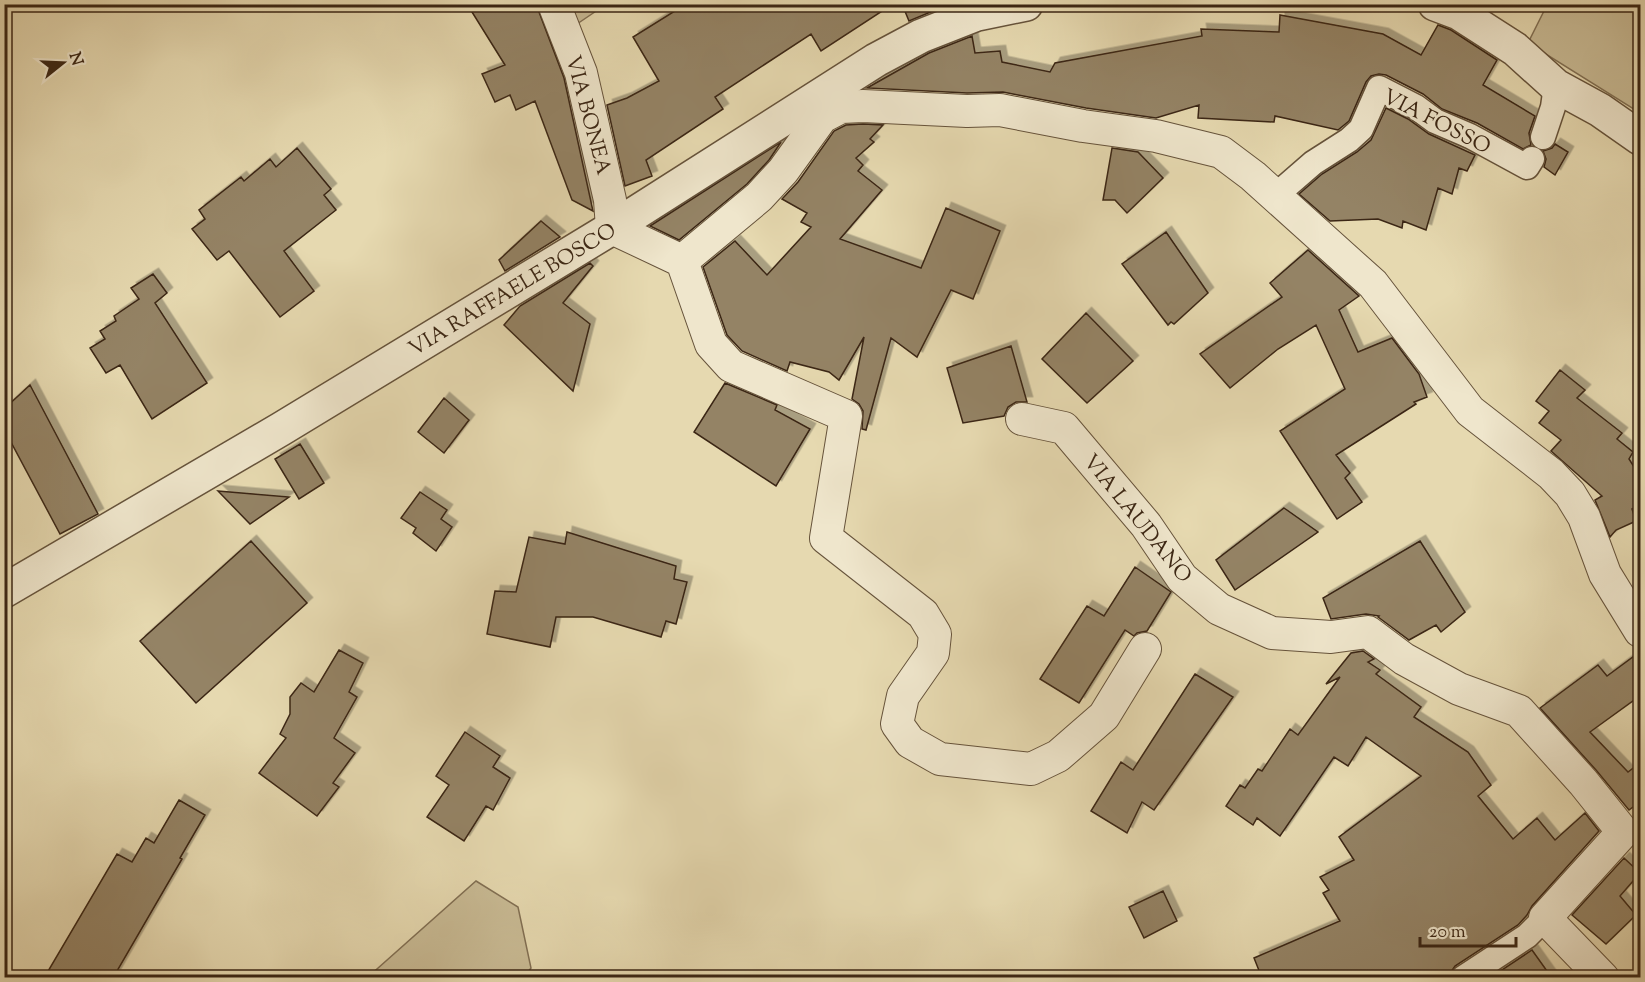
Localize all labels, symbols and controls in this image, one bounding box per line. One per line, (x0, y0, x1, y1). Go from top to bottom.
north arrow (33, 33, 93, 93)
text: N (62, 50, 88, 69)
street label: VIA BONEA (557, 52, 617, 179)
street label: VIA FOSSO (1377, 83, 1495, 163)
street label: VIA RAFFAELE BOSCO (403, 217, 623, 365)
street label: VIA LAUDANO (1075, 448, 1198, 590)
scale bar (1420, 910, 1516, 948)
text: 20 m (1429, 920, 1466, 946)

